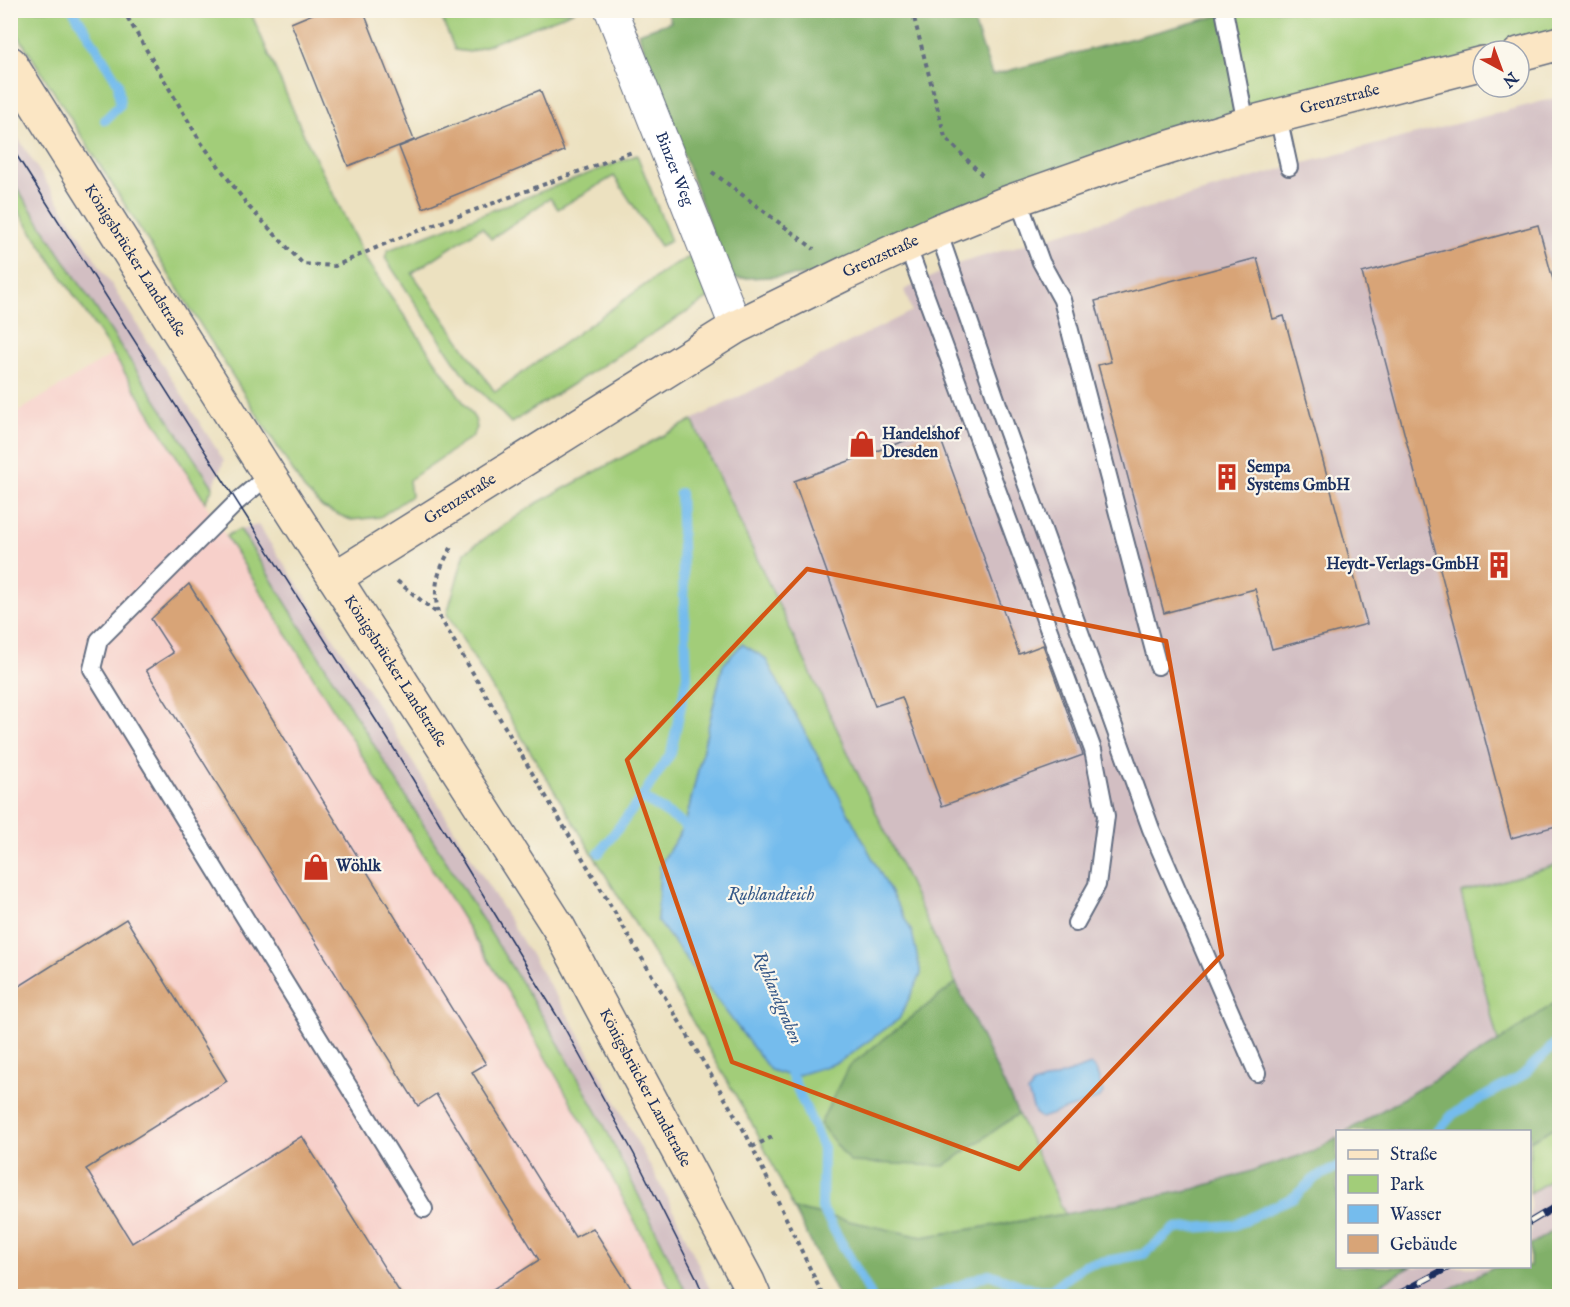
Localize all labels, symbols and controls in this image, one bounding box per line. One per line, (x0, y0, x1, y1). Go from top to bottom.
north arrow (1471, 39, 1531, 99)
text: N (1498, 66, 1522, 91)
street label: Grenzstraße (1298, 80, 1382, 120)
street label: Binzer Weg (650, 129, 697, 209)
street label: Königsbrücker Landstraße (79, 181, 190, 341)
street label: Grenzstraße (840, 231, 922, 283)
place label: Handelshof Dresden (882, 425, 963, 463)
shop icon: Handelshof Dresden (847, 429, 877, 459)
place label: Sempa Systems GmbH (1247, 458, 1350, 496)
building icon: Sempa Systems GmbH (1212, 462, 1242, 492)
street label: Grenzstraße (421, 469, 500, 530)
building icon: Heydt-Verlags-GmbH (1484, 550, 1514, 580)
place label: Heydt-Verlags-GmbH (1326, 555, 1479, 575)
street label: Königsbrücker Landstraße (339, 592, 451, 751)
shop icon: Wöhlk (301, 852, 331, 882)
place label: Wöhlk (335, 857, 381, 877)
water label: Ruhlandteich (728, 884, 815, 907)
water label: Ruhlandgraben (747, 948, 807, 1048)
street label: Königsbrücker Landstraße (594, 1005, 695, 1171)
legend (1336, 1130, 1531, 1268)
text: Straße (1390, 1144, 1437, 1167)
text: Park (1390, 1174, 1425, 1197)
text: Wasser (1390, 1204, 1442, 1227)
text: Gebäude (1390, 1234, 1457, 1257)

